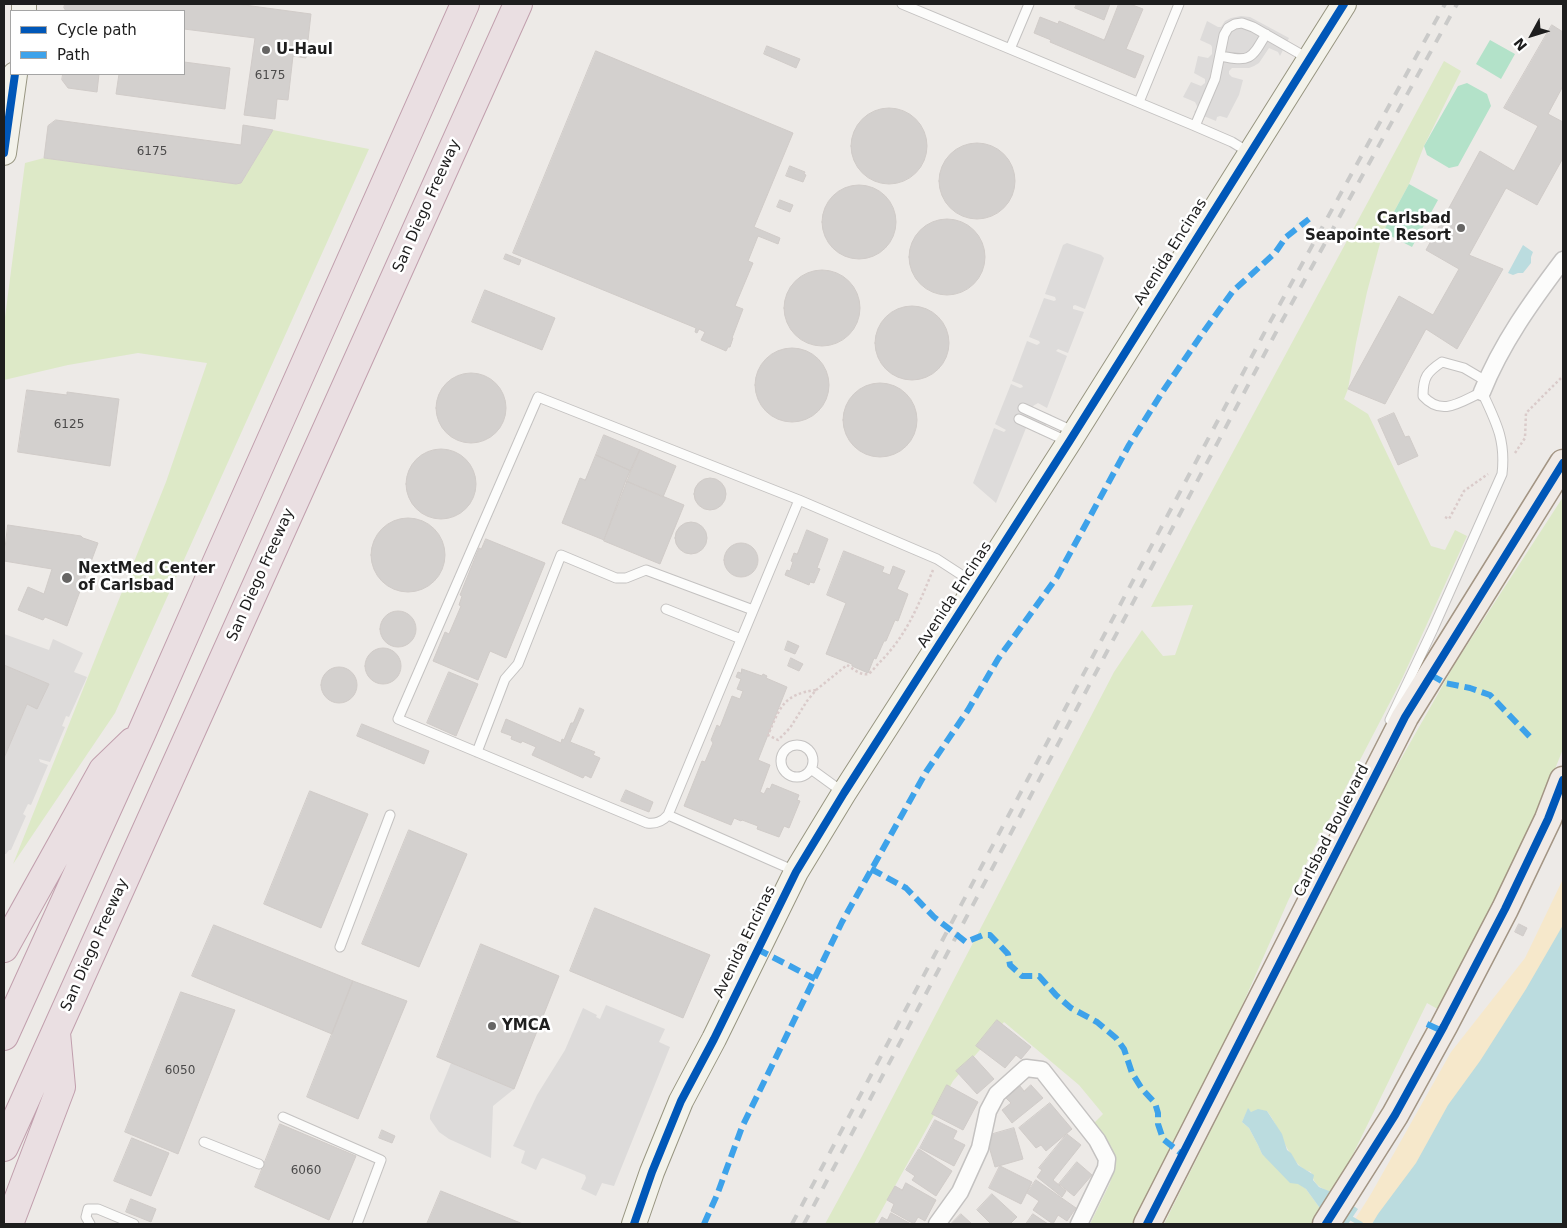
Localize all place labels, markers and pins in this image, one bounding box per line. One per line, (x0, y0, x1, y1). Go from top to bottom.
place label: U-Haul (276, 41, 333, 59)
marker: U-Haul (260, 44, 272, 56)
place label: Carlsbad Seapointe Resort (1305, 210, 1451, 245)
marker: Carlsbad Seapointe Resort (1455, 222, 1467, 234)
place label: NextMed Center of Carlsbad (78, 560, 215, 595)
marker: NextMed Center of Carlsbad (60, 571, 74, 585)
place label: YMCA (502, 1017, 550, 1035)
marker: YMCA (486, 1020, 498, 1032)

